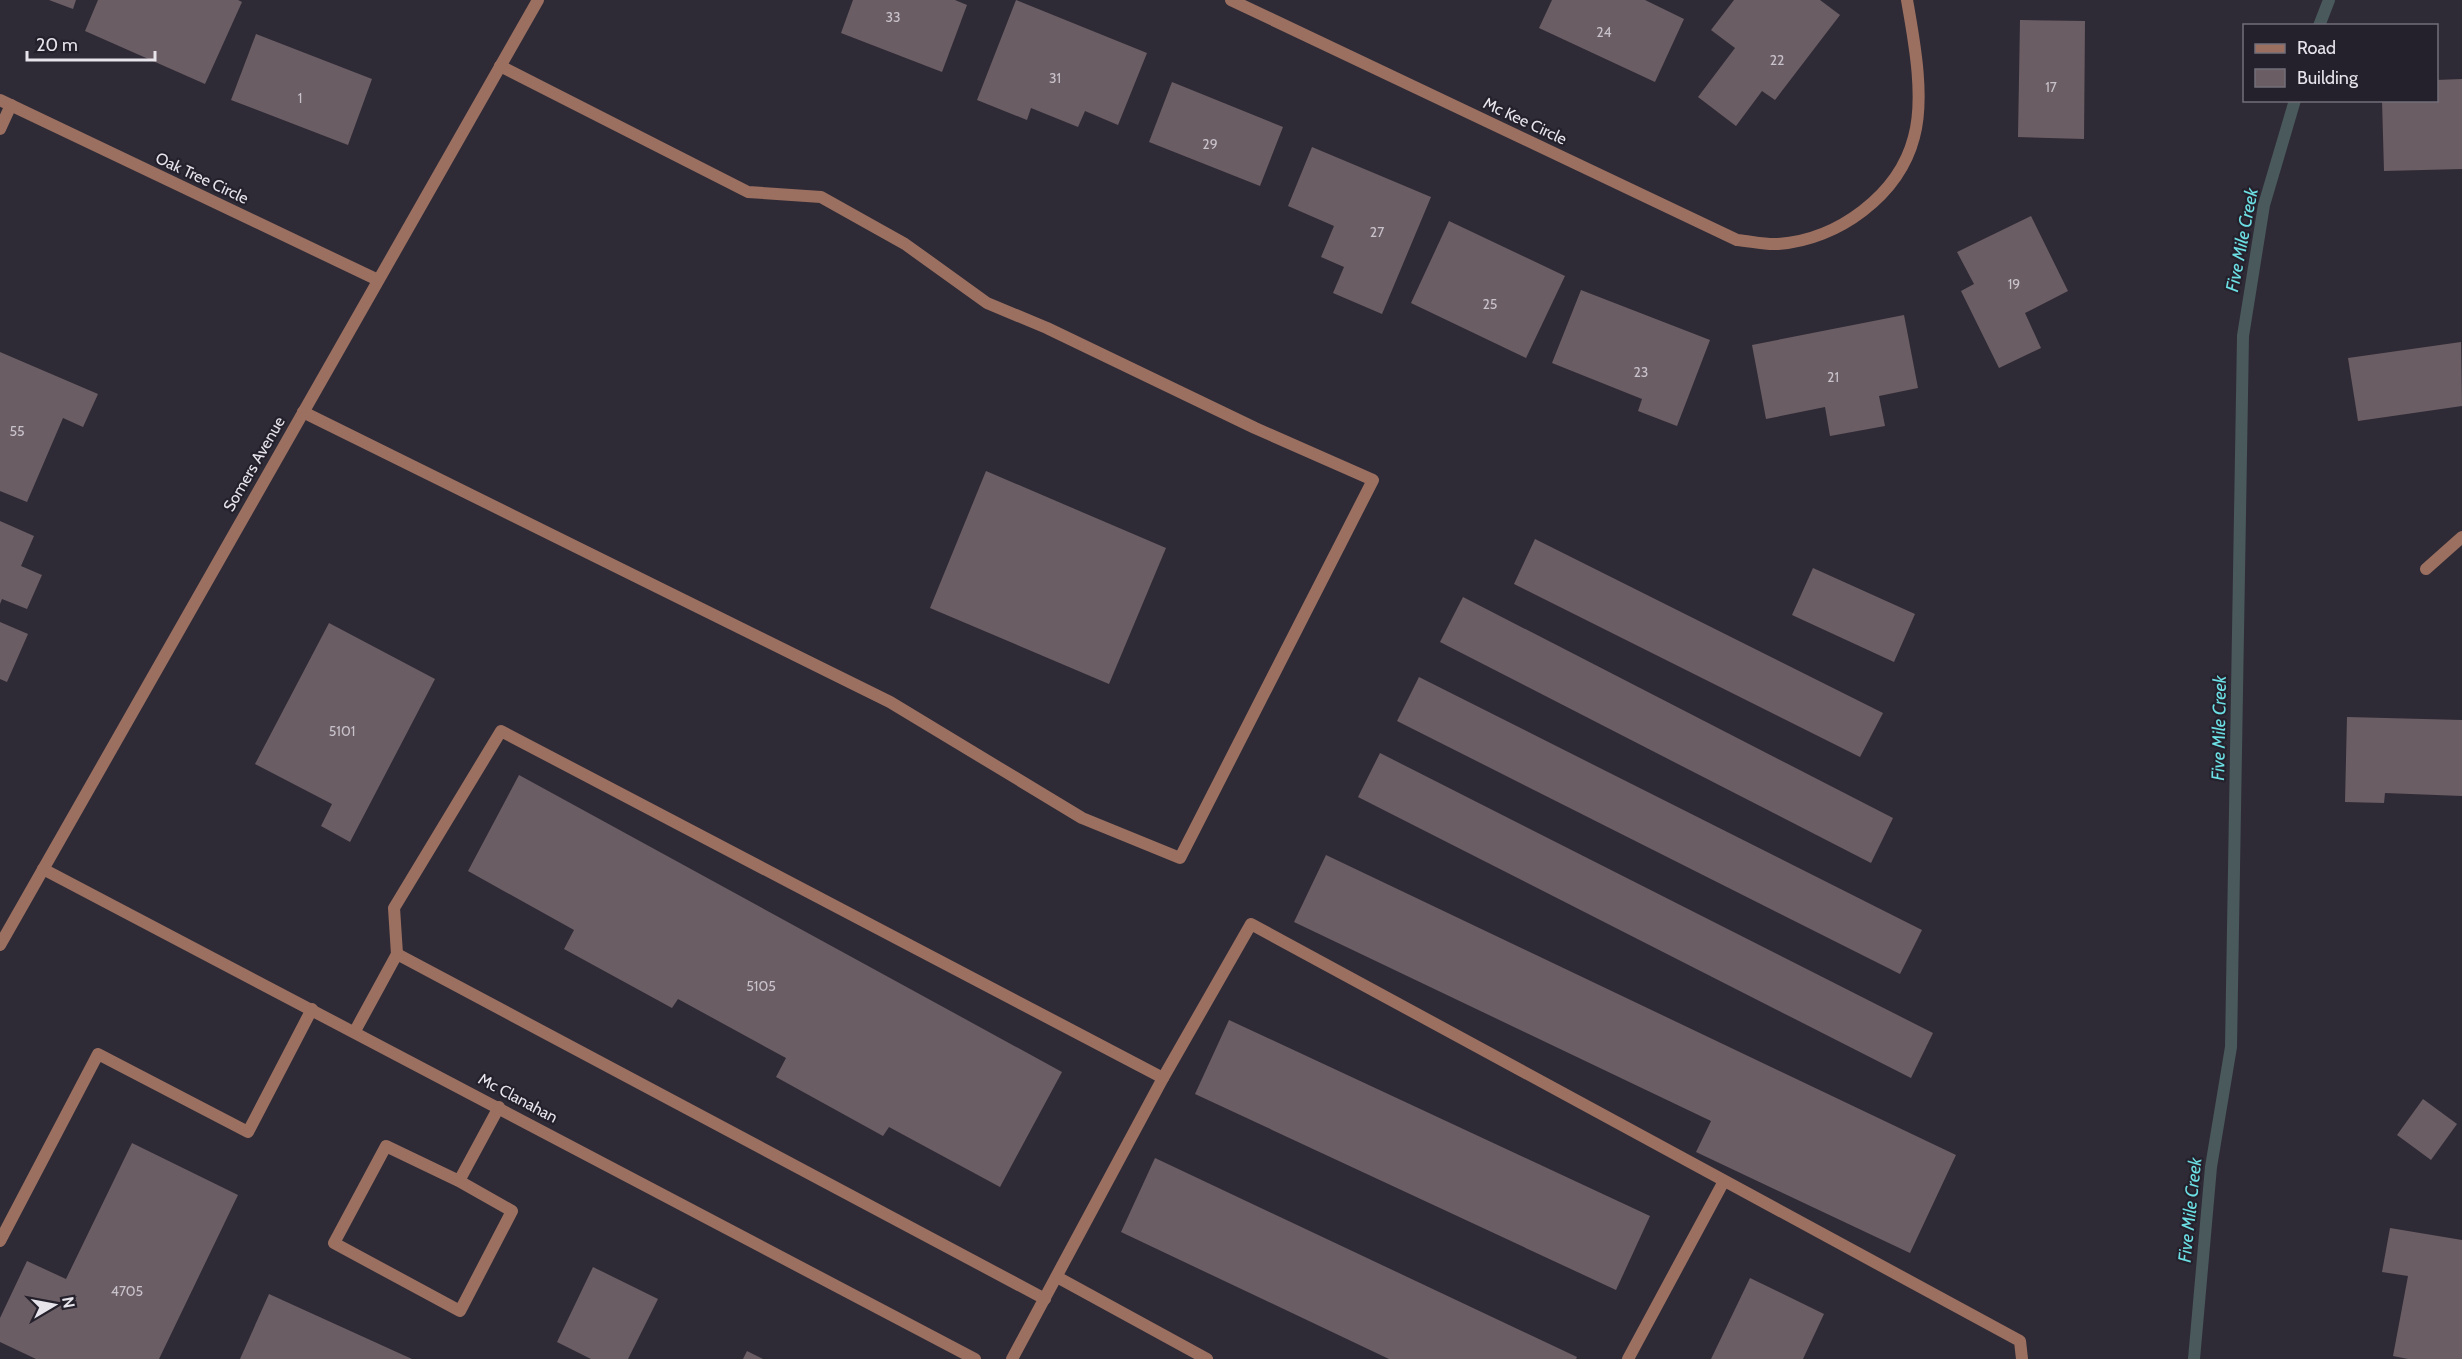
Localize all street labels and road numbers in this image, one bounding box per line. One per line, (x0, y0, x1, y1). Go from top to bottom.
street label: Mc Kee Circle (1480, 93, 1570, 149)
street label: Oak Tree Circle (153, 148, 251, 208)
street label: Somers Avenue (219, 413, 289, 515)
street label: Mc Clanahan (475, 1069, 561, 1127)

